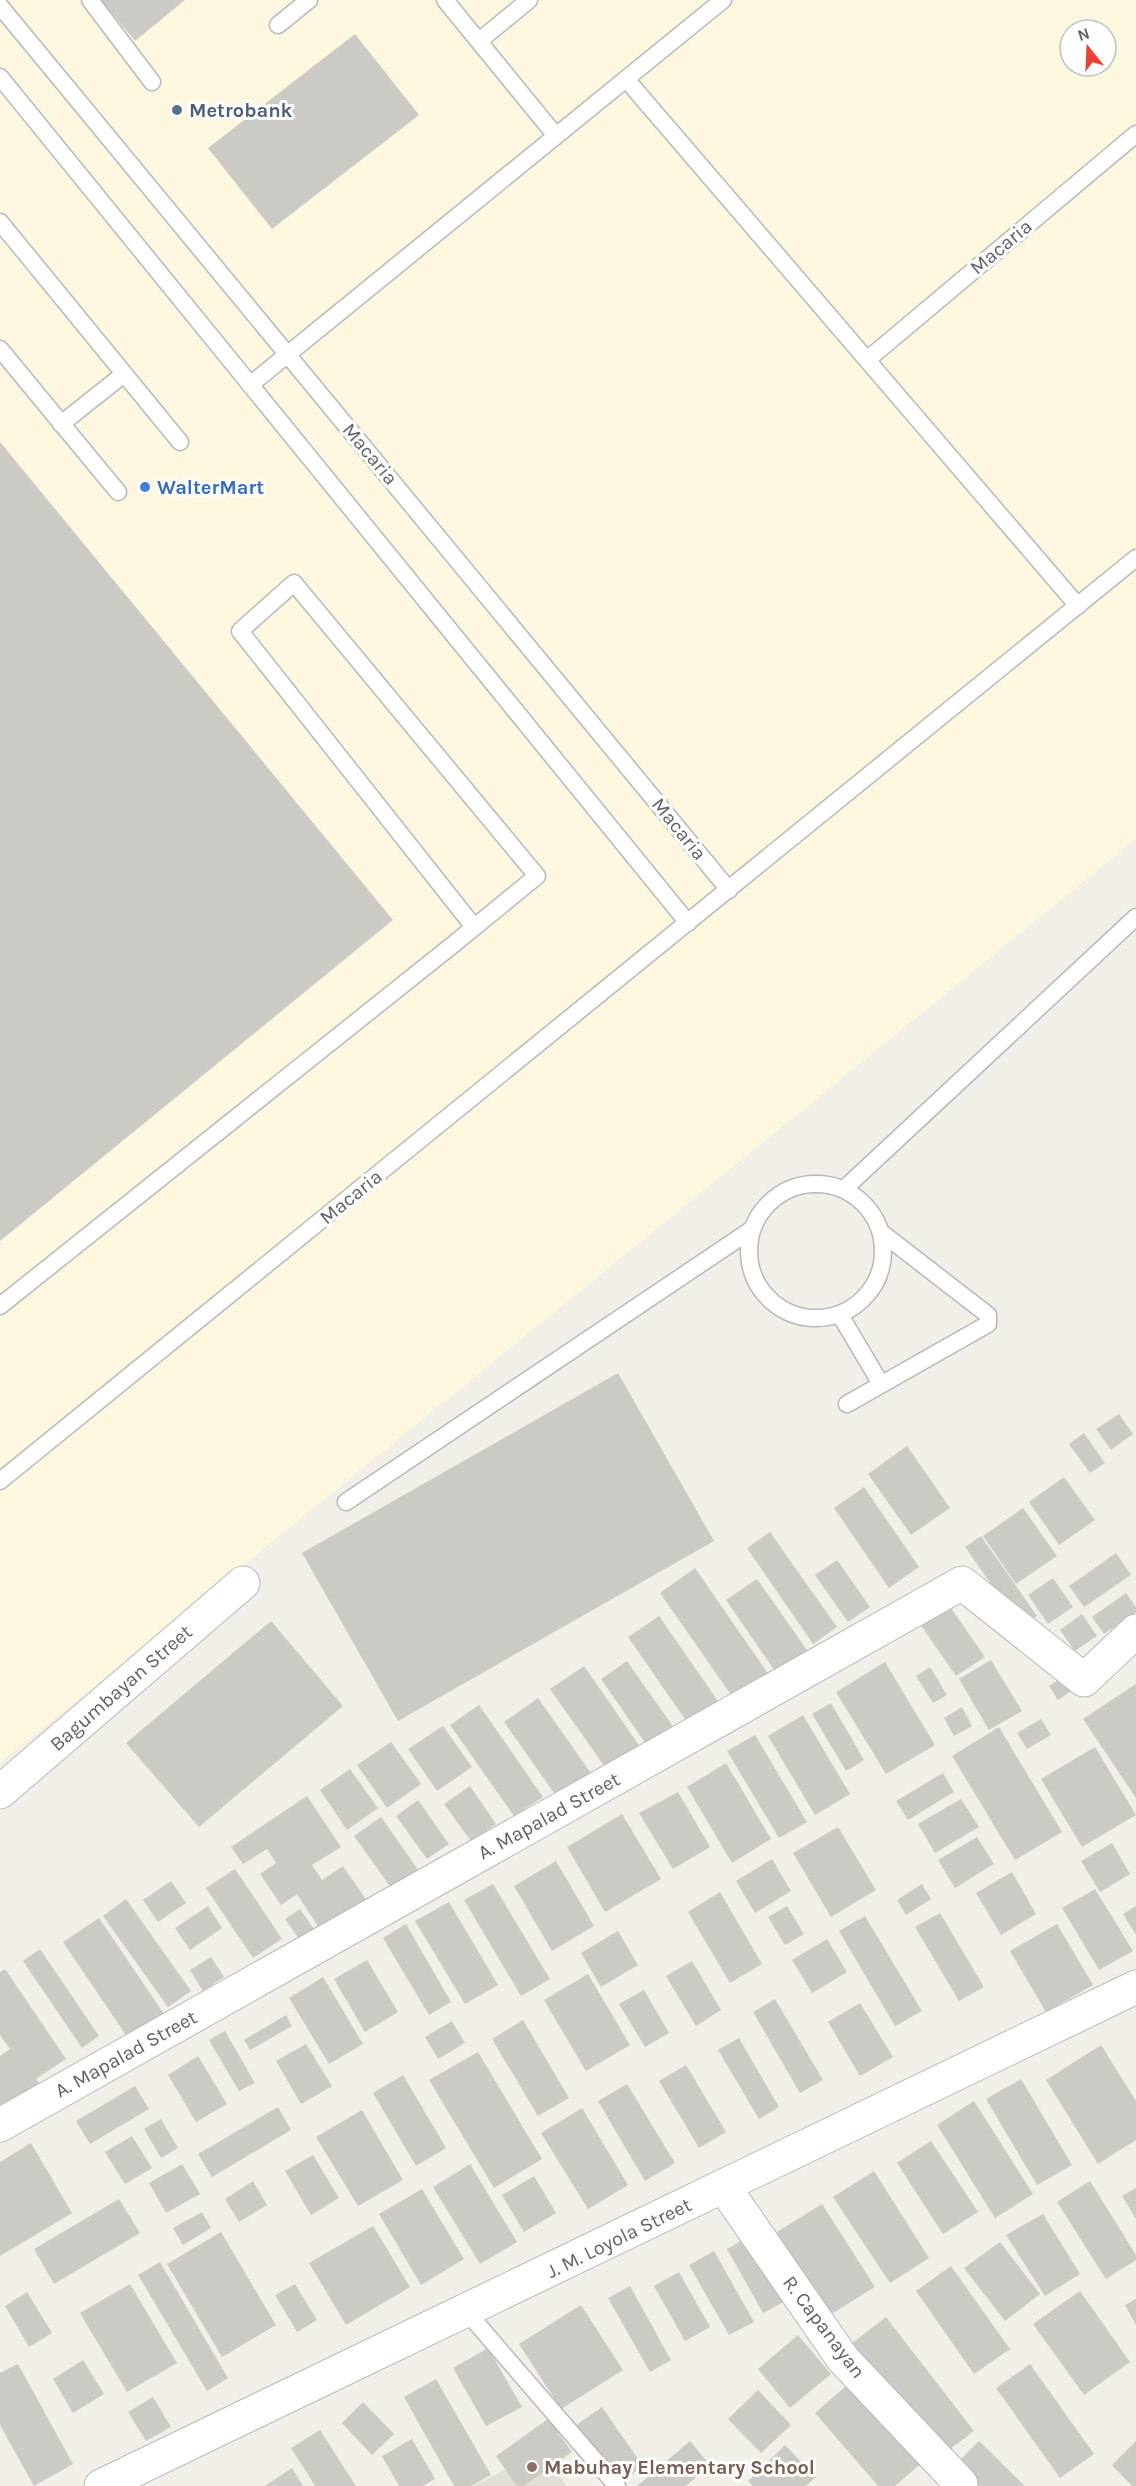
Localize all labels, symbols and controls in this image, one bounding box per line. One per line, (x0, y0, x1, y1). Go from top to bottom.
north arrow (1058, 18, 1118, 78)
text: N (1075, 23, 1092, 45)
place label: Metrobank (189, 99, 293, 122)
marker: Metrobank (170, 103, 184, 117)
street label: Macaria (965, 215, 1037, 279)
street label: Macaria (338, 418, 402, 490)
place label: WalterMart (157, 476, 264, 499)
marker: WalterMart (138, 480, 152, 494)
street label: Macaria (647, 793, 711, 865)
street label: Macaria (315, 1165, 387, 1229)
street label: Bagumbayan Street (45, 1620, 197, 1756)
street label: A. Mapalad Street (474, 1767, 624, 1864)
street label: A. Mapalad Street (51, 2005, 201, 2102)
street label: J. M. Loyola Street (543, 2193, 696, 2283)
street label: R. Capanayan (778, 2271, 870, 2383)
place label: Mabuhay Elementary School (544, 2456, 815, 2479)
marker: Mabuhay Elementary School (525, 2460, 539, 2474)

